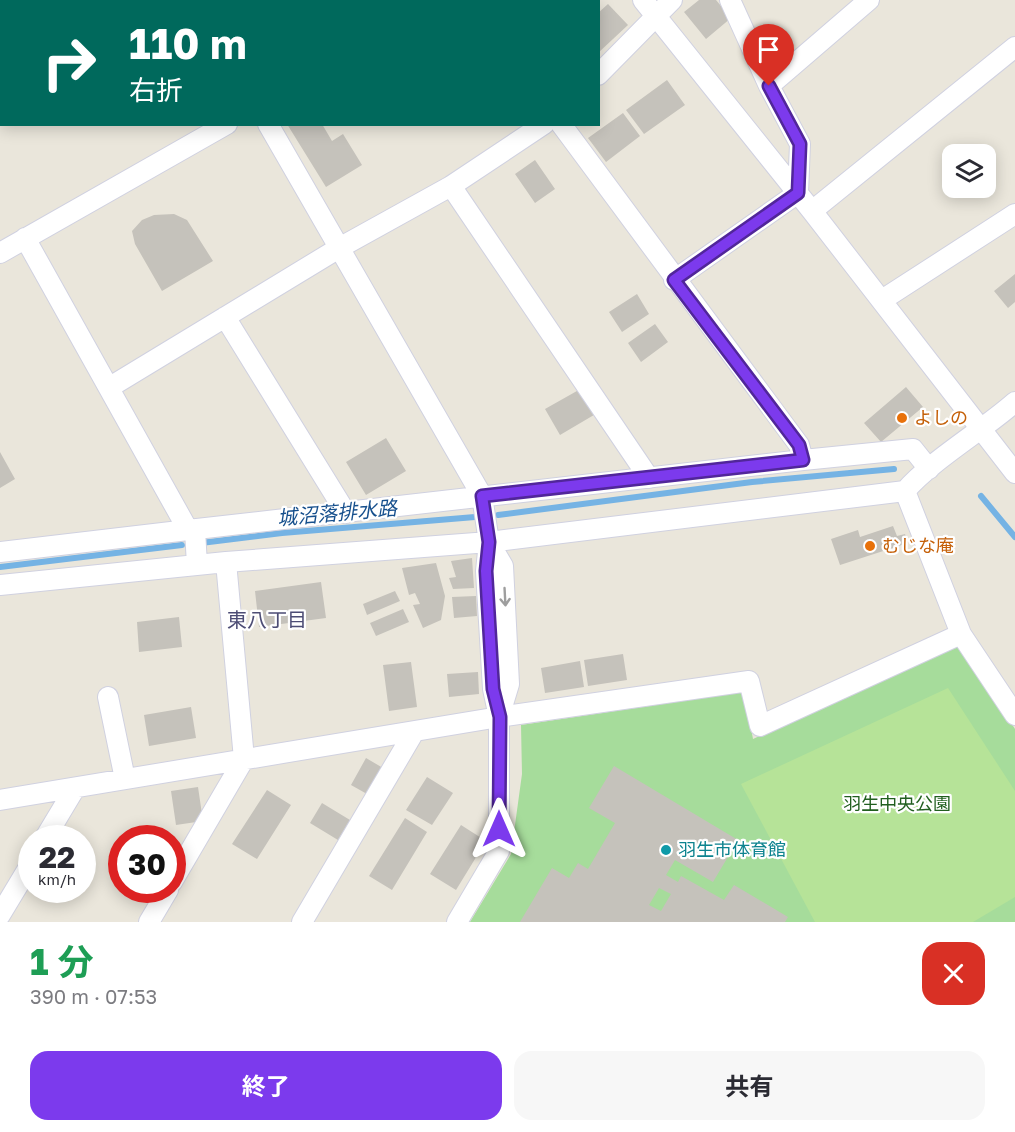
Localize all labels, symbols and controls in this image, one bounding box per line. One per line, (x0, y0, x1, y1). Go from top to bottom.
text: 110 m (129, 18, 247, 68)
icon: right (30, 24, 108, 102)
pin (743, 24, 794, 86)
icon: arrive (752, 33, 785, 66)
text: 右折 (129, 74, 183, 106)
map controls (942, 144, 996, 198)
button: layers (942, 144, 996, 198)
place label: よしの (914, 406, 968, 428)
marker: よしの (895, 411, 909, 425)
water label: 城沼落排水路 (276, 495, 400, 529)
place label: むじな庵 (882, 534, 954, 556)
marker: むじな庵 (863, 539, 877, 553)
one-way arrow (499, 586, 510, 606)
district label: 東八丁目 (227, 607, 307, 631)
park label: 羽生中央公園 (843, 792, 951, 814)
position arrow (467, 797, 531, 861)
speed limit sign: 30 (108, 825, 186, 903)
place label: 羽生市体育館 (678, 838, 786, 860)
text: 22 (39, 839, 75, 875)
marker: 羽生市体育館 (659, 843, 673, 857)
text: km/h (38, 870, 76, 888)
text: 1 分 (30, 940, 94, 983)
button: close (922, 942, 985, 1005)
text: 390 m · 07:53 (30, 984, 157, 1008)
button: 終了 (30, 1051, 502, 1120)
button: 共有 (514, 1051, 985, 1120)

